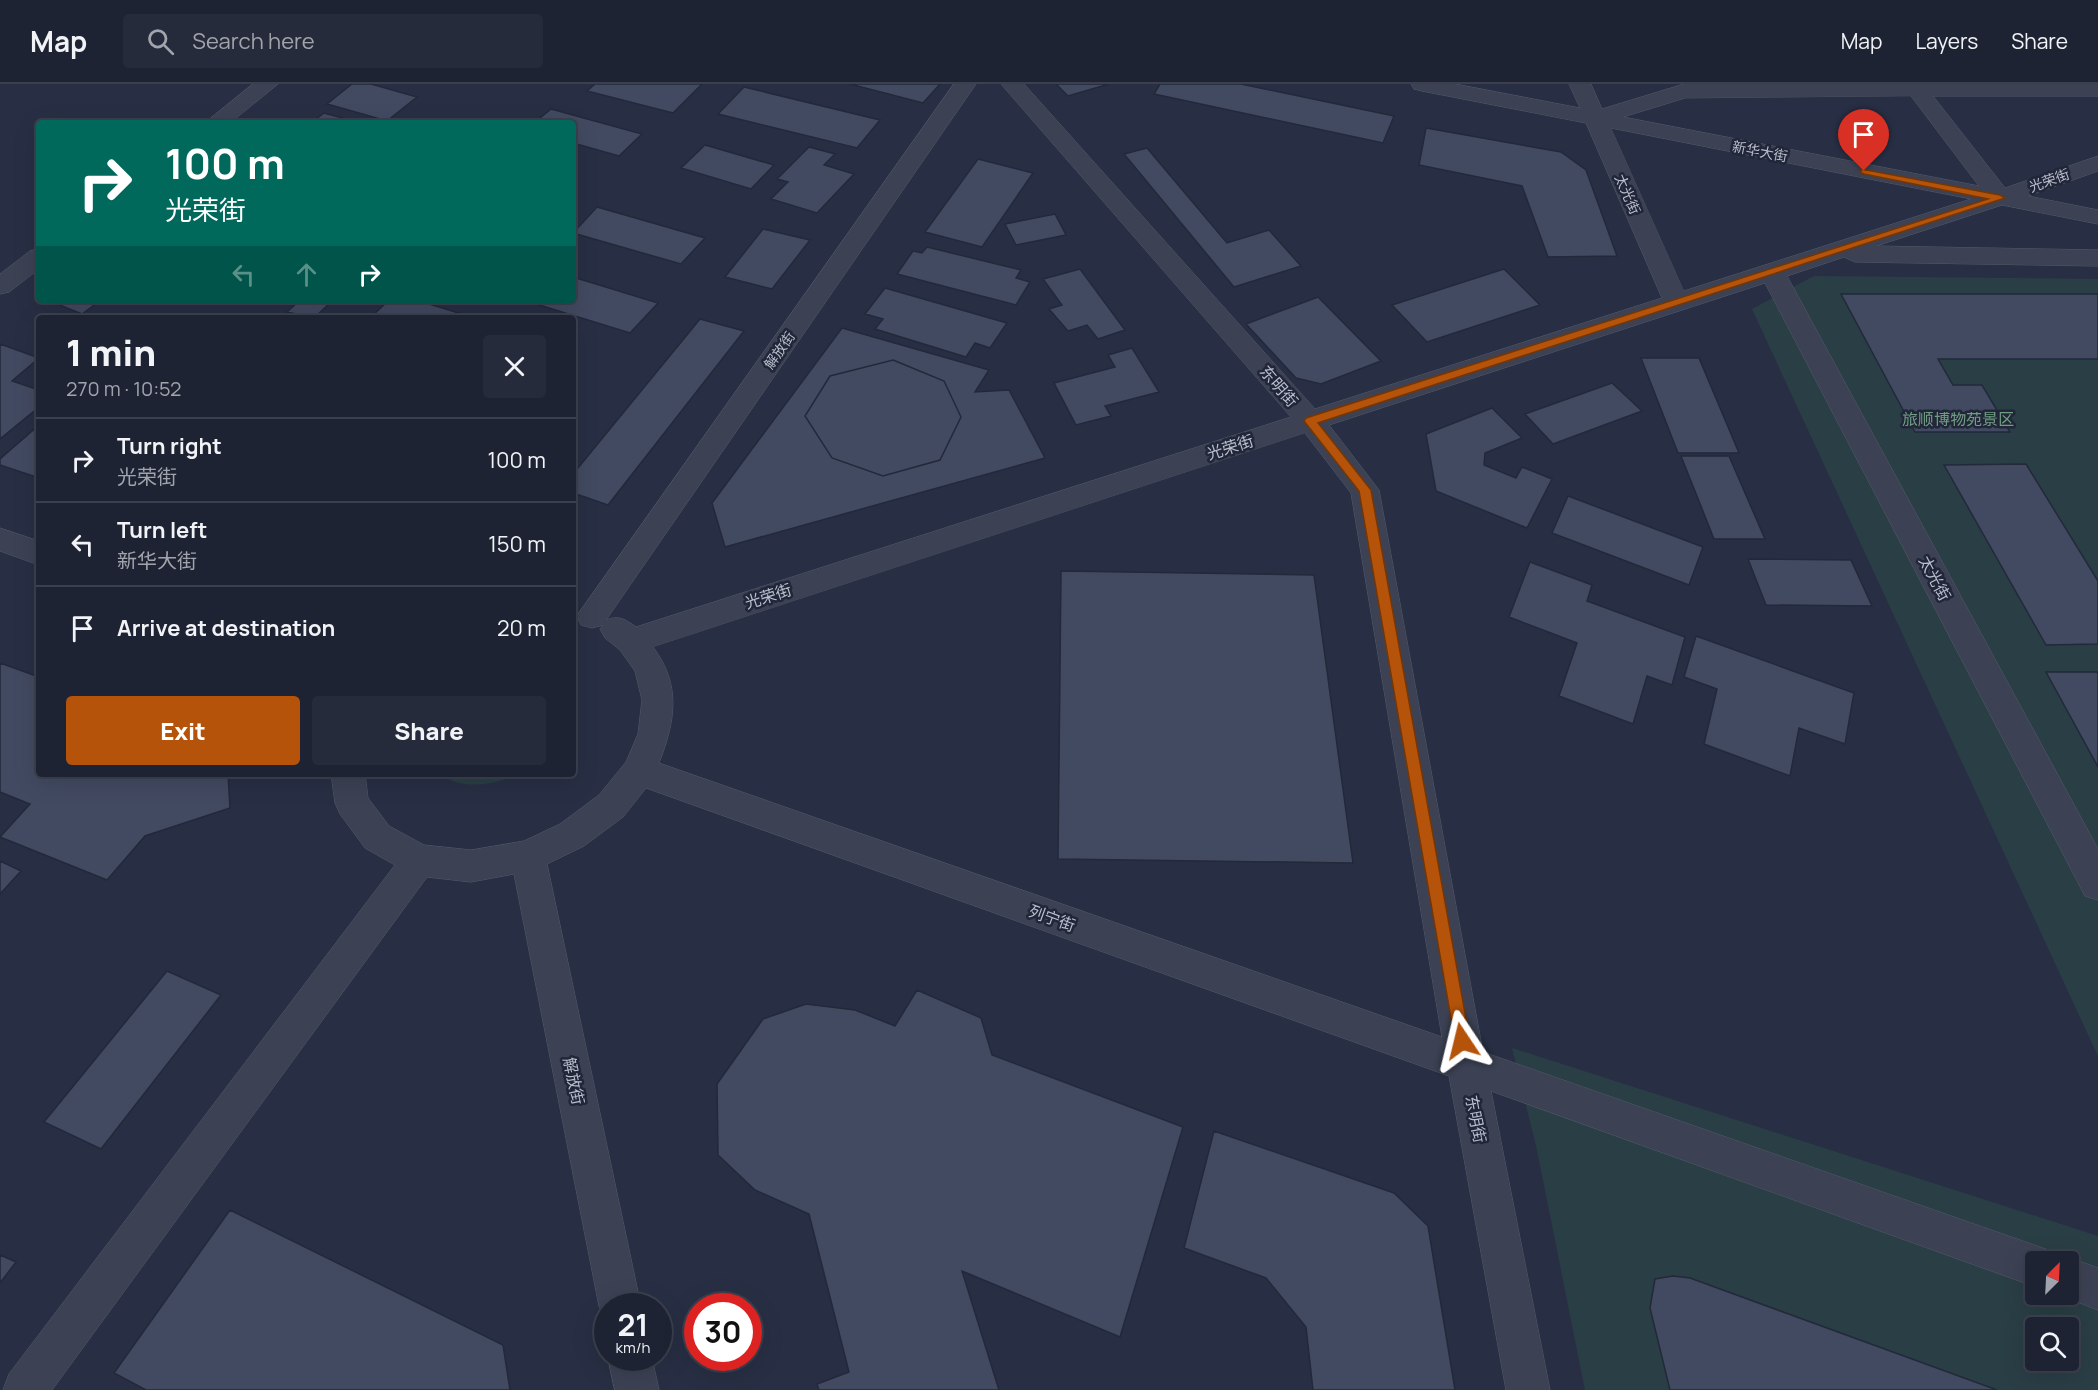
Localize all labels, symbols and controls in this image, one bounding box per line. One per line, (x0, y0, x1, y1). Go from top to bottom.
search box (123, 14, 543, 68)
text: Map (30, 22, 87, 60)
icon: search (144, 25, 177, 58)
text: Search here (192, 26, 315, 56)
text: Map (1841, 27, 1882, 55)
text: Layers (1915, 27, 1978, 55)
text: Share (2011, 27, 2068, 55)
pin (1838, 109, 1889, 171)
icon: arrive (1847, 118, 1880, 151)
text: 100 m (165, 134, 285, 192)
street label: 新华大街 (1731, 136, 1789, 166)
icon: right (66, 144, 144, 222)
street label: 光荣街 (2026, 164, 2072, 196)
street label: 太光街 (1611, 171, 1645, 217)
text: 光荣街 (165, 191, 246, 228)
icon: left (227, 258, 260, 291)
icon: ahead (290, 258, 323, 291)
icon: right (353, 258, 386, 291)
street label: 解放街 (759, 327, 799, 373)
text: 1 min (66, 328, 156, 377)
button: close (483, 335, 546, 398)
street label: 东明街 (1255, 361, 1303, 411)
text: 270 m · 10:52 (66, 375, 182, 402)
park label: 旅顺博物苑景区 (1902, 408, 2014, 430)
street label: 光荣街 (1204, 429, 1256, 465)
text: Turn right (117, 431, 222, 461)
icon: right (66, 444, 99, 477)
text: 100 m (488, 445, 546, 475)
text: 光荣街 (117, 463, 177, 490)
text: Turn left (117, 515, 207, 545)
icon: left (66, 528, 99, 561)
text: 150 m (488, 529, 546, 559)
text: 新华大街 (117, 547, 197, 574)
street label: 太光街 (1914, 552, 1956, 604)
street label: 光荣街 (742, 578, 794, 614)
icon: arrive (66, 612, 99, 645)
text: Arrive at destination (117, 613, 335, 643)
text: 20 m (497, 613, 546, 643)
button: Exit (66, 696, 300, 765)
button: Share (312, 696, 546, 765)
street label: 列宁街 (1026, 899, 1078, 937)
position arrow (1430, 1009, 1494, 1073)
street label: 解放街 (558, 1055, 590, 1107)
street label: 东明街 (1461, 1093, 1491, 1145)
north arrow (2025, 1251, 2079, 1305)
map controls (2025, 1251, 2079, 1371)
speed limit sign: 30 (684, 1293, 762, 1371)
text: 21 (617, 1304, 649, 1345)
button: search (2025, 1317, 2079, 1371)
text: km/h (616, 1337, 650, 1358)

